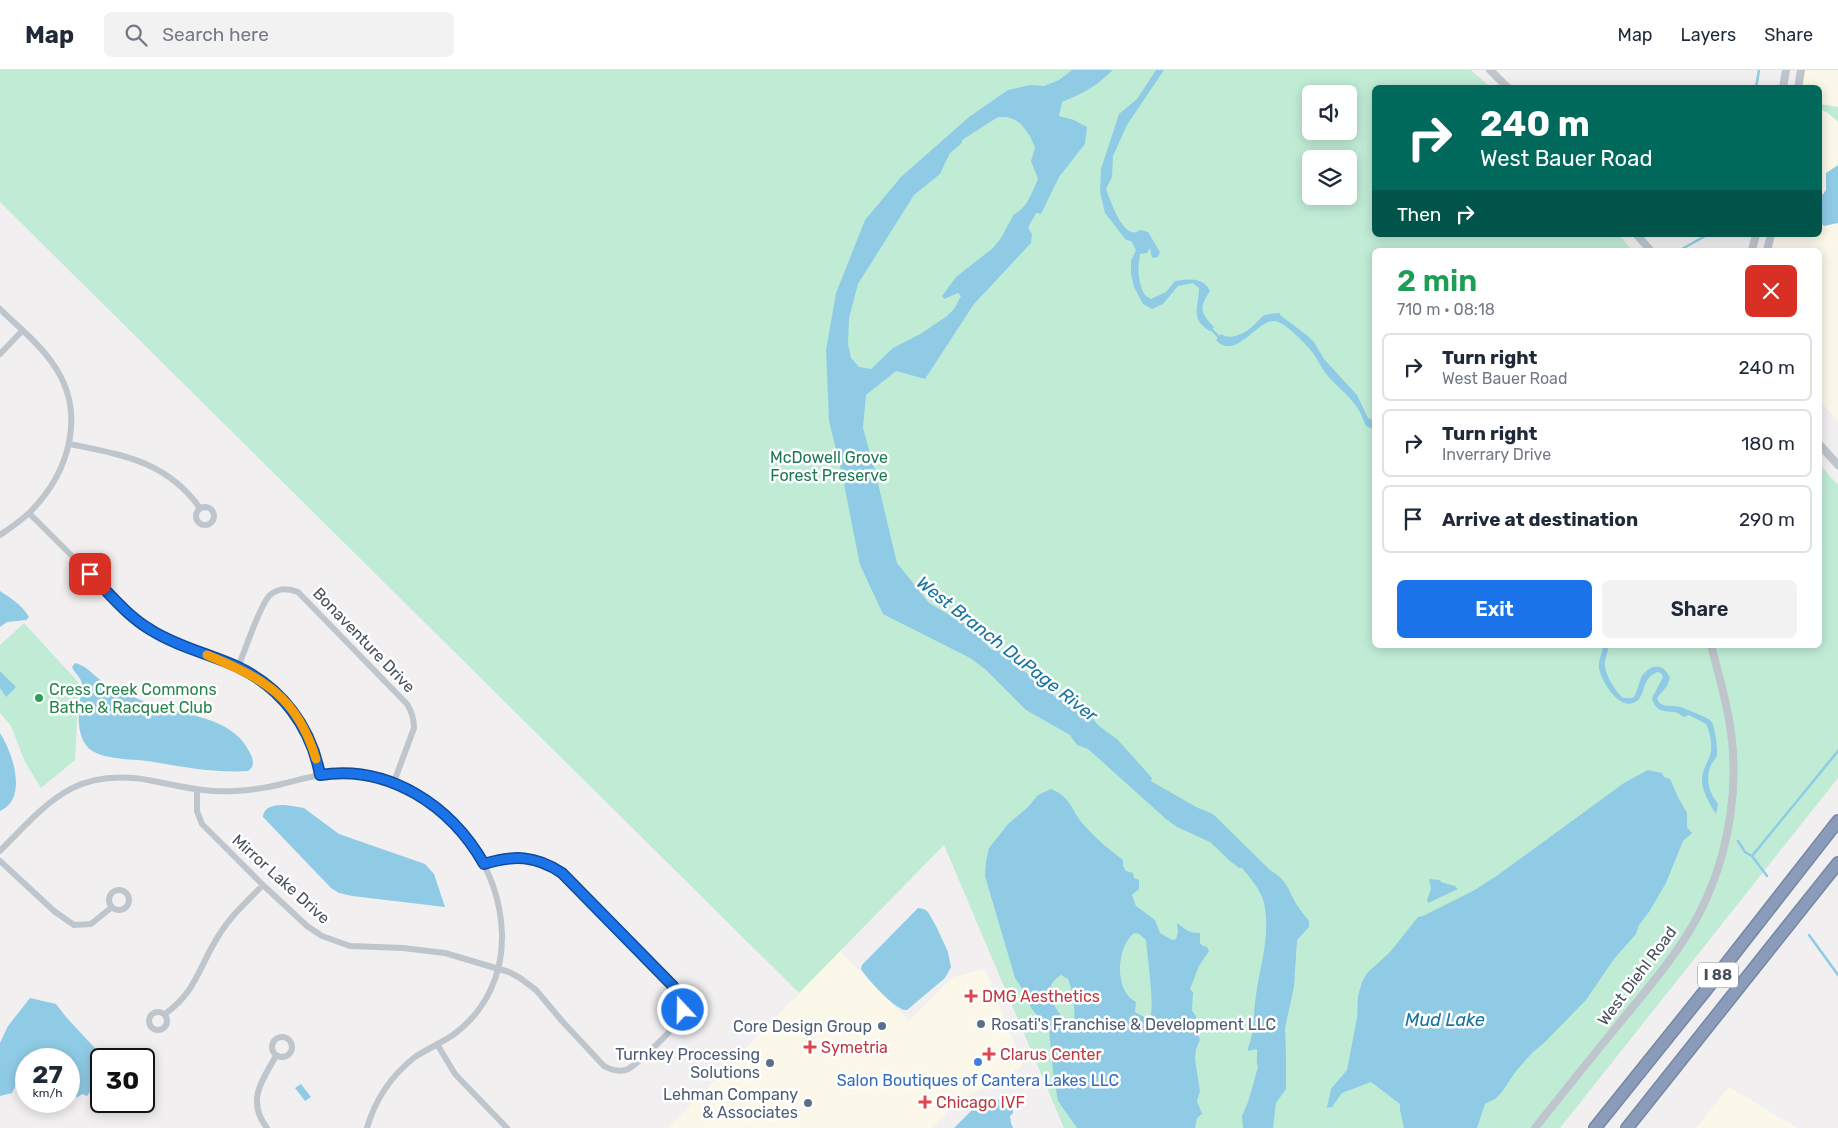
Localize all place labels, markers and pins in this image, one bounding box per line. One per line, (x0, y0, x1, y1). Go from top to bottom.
pin (69, 553, 111, 595)
place label: Cress Creek Commons Bathe & Racquet Club (49, 680, 217, 717)
marker: Cress Creek Commons Bathe & Racquet Club (33, 692, 45, 704)
place label: DMG Aesthetics (982, 987, 1100, 1006)
marker: DMG Aesthetics (964, 989, 978, 1003)
place label: Rosati's Franchise & Development LLC (991, 1015, 1276, 1034)
place label: Core Design Group (733, 1017, 872, 1036)
marker: Rosati's Franchise & Development LLC (975, 1018, 987, 1030)
marker: Core Design Group (876, 1020, 888, 1032)
place label: Symetria (821, 1038, 888, 1057)
marker: Symetria (803, 1040, 817, 1054)
place label: Turnkey Processing Solutions (615, 1045, 760, 1082)
place label: Clarus Center (1000, 1045, 1102, 1064)
marker: Clarus Center (982, 1047, 996, 1061)
marker: Salon Boutiques of Cantera Lakes LLC (972, 1056, 984, 1068)
marker: Turnkey Processing Solutions (764, 1057, 776, 1069)
place label: Salon Boutiques of Cantera Lakes LLC (837, 1071, 1119, 1090)
place label: Lehman Company & Associates (663, 1085, 798, 1122)
place label: Chicago IVF (936, 1093, 1025, 1112)
marker: Chicago IVF (918, 1095, 932, 1109)
marker: Lehman Company & Associates (802, 1097, 814, 1109)

